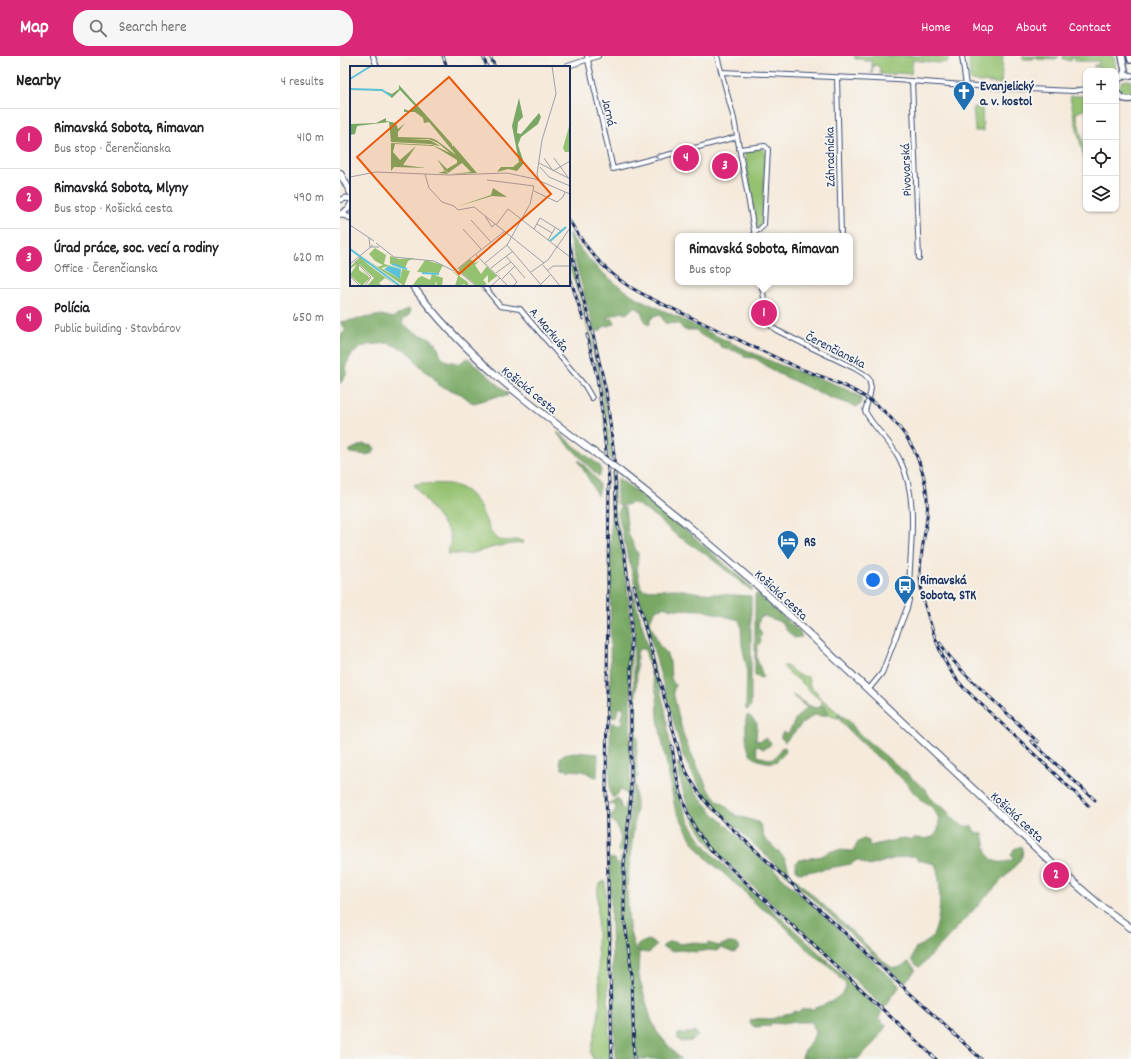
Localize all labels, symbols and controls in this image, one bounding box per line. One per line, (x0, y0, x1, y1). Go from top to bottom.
search box (73, 10, 353, 46)
text: Map (20, 15, 49, 42)
icon: search (87, 17, 109, 39)
text: Search here (119, 17, 187, 39)
text: Home (921, 18, 950, 38)
text: Map (972, 18, 994, 38)
text: About (1016, 18, 1047, 38)
text: Contact (1069, 18, 1111, 38)
inset map (350, 66, 570, 286)
map controls (1083, 68, 1119, 212)
button: + (1083, 68, 1119, 104)
text: Nearby (16, 70, 60, 94)
text: 4 results (281, 73, 324, 92)
place label: Evanjelický a. v. kostol (980, 78, 1035, 112)
church icon: Evanjelický a. v. kostol (951, 79, 977, 112)
street label: Jarná (595, 97, 620, 129)
button: − (1083, 104, 1119, 140)
text: Rimavská Sobota, Rimavan (54, 118, 204, 140)
street label: Záhradnícka (821, 126, 842, 187)
text: 1 (28, 129, 30, 148)
text: 410 m (297, 129, 324, 148)
text: Bus stop · Čerenčianska (54, 140, 171, 159)
button: locate (1083, 140, 1119, 176)
pin: 4 (673, 143, 699, 173)
street label: Pivovarská (897, 143, 918, 197)
pin: 3 (712, 151, 738, 181)
one-way arrow (655, 153, 661, 161)
button: layers (1083, 176, 1119, 212)
text: Rimavská Sobota, Mlyny (54, 178, 188, 200)
text: 2 (26, 189, 32, 208)
text: 490 m (294, 189, 324, 208)
text: Bus stop · Košická cesta (54, 200, 172, 219)
popup (675, 233, 853, 285)
text: Úrad práce, soc. vecí a rodiny (54, 238, 218, 260)
text: Rimavská Sobota, Rimavan (689, 239, 839, 261)
text: 3 (26, 249, 32, 268)
text: 620 m (293, 249, 324, 268)
text: Office · Čerenčianska (54, 260, 157, 279)
text: Bus stop (689, 261, 731, 280)
text: Polícia (54, 298, 90, 320)
pin: 1 (751, 298, 777, 328)
street label: A. Markuša (524, 304, 573, 358)
text: 4 (26, 309, 32, 328)
text: 650 m (293, 309, 324, 328)
text: Public building · Stavbárov (54, 320, 181, 339)
street label: Čerenčianska (801, 328, 869, 375)
street label: Košická cesta (496, 362, 561, 420)
hotel icon: RS (775, 528, 801, 561)
place label: RS (804, 534, 816, 553)
street label: Košická cesta (749, 566, 812, 626)
your location (863, 570, 883, 590)
place label: Rimavská Sobota, STK (920, 572, 976, 606)
bus stop icon: Rimavská Sobota, STK (892, 573, 918, 606)
street label: Košická cesta (985, 788, 1048, 848)
pin: 2 (1043, 860, 1069, 890)

